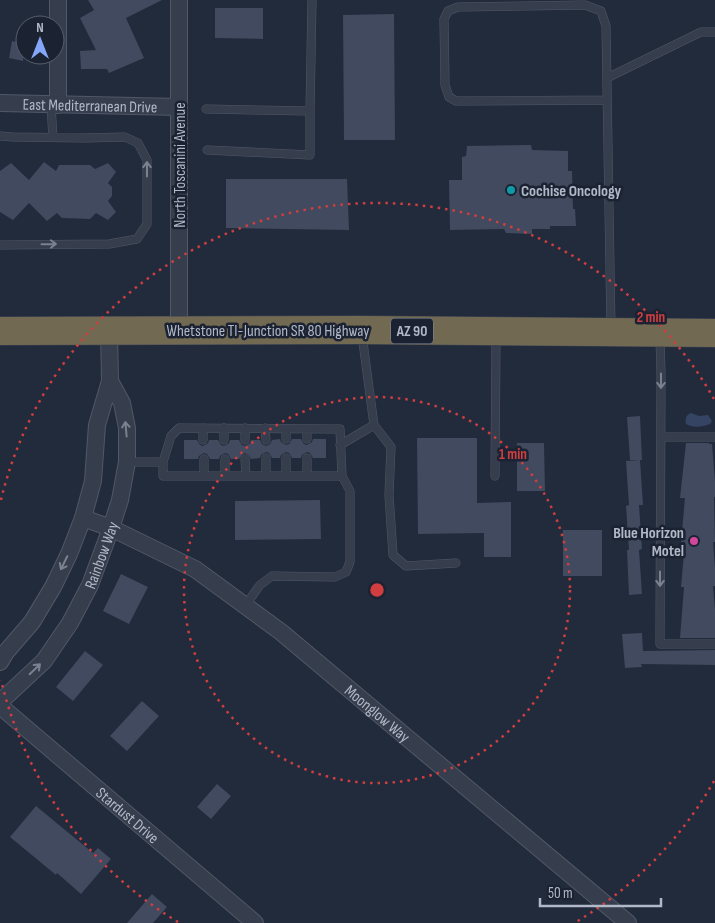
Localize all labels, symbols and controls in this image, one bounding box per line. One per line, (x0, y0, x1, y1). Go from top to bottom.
north arrow (15, 15, 65, 65)
text: N (36, 19, 44, 36)
street label: East Mediterranean Drive (22, 96, 157, 118)
street label: North Toscanini Avenue (171, 102, 190, 228)
one-way arrow (142, 161, 152, 177)
place label: Cochise Oncology (521, 182, 621, 201)
marker: Cochise Oncology (505, 184, 517, 196)
one-way arrow (40, 240, 56, 249)
text: 2 min (637, 308, 665, 327)
road number: AZ 90 (391, 318, 433, 344)
street label: Whetstone TI-Junction SR 80 Highway (166, 322, 370, 341)
one-way arrow (656, 372, 666, 389)
one-way arrow (122, 421, 131, 437)
text: 1 min (499, 445, 527, 464)
street label: Rainbow Way (81, 520, 123, 592)
place label: Blue Horizon Motel (613, 524, 684, 561)
marker: Blue Horizon Motel (688, 535, 700, 547)
one-way arrow (59, 556, 69, 571)
one-way arrow (655, 570, 665, 586)
centre of rings (368, 581, 386, 599)
one-way arrow (29, 663, 41, 675)
street label: Moonglow Way (340, 681, 413, 747)
street label: Stardust Drive (92, 784, 162, 848)
scale bar (540, 876, 661, 908)
text: 50 m (548, 884, 573, 903)

